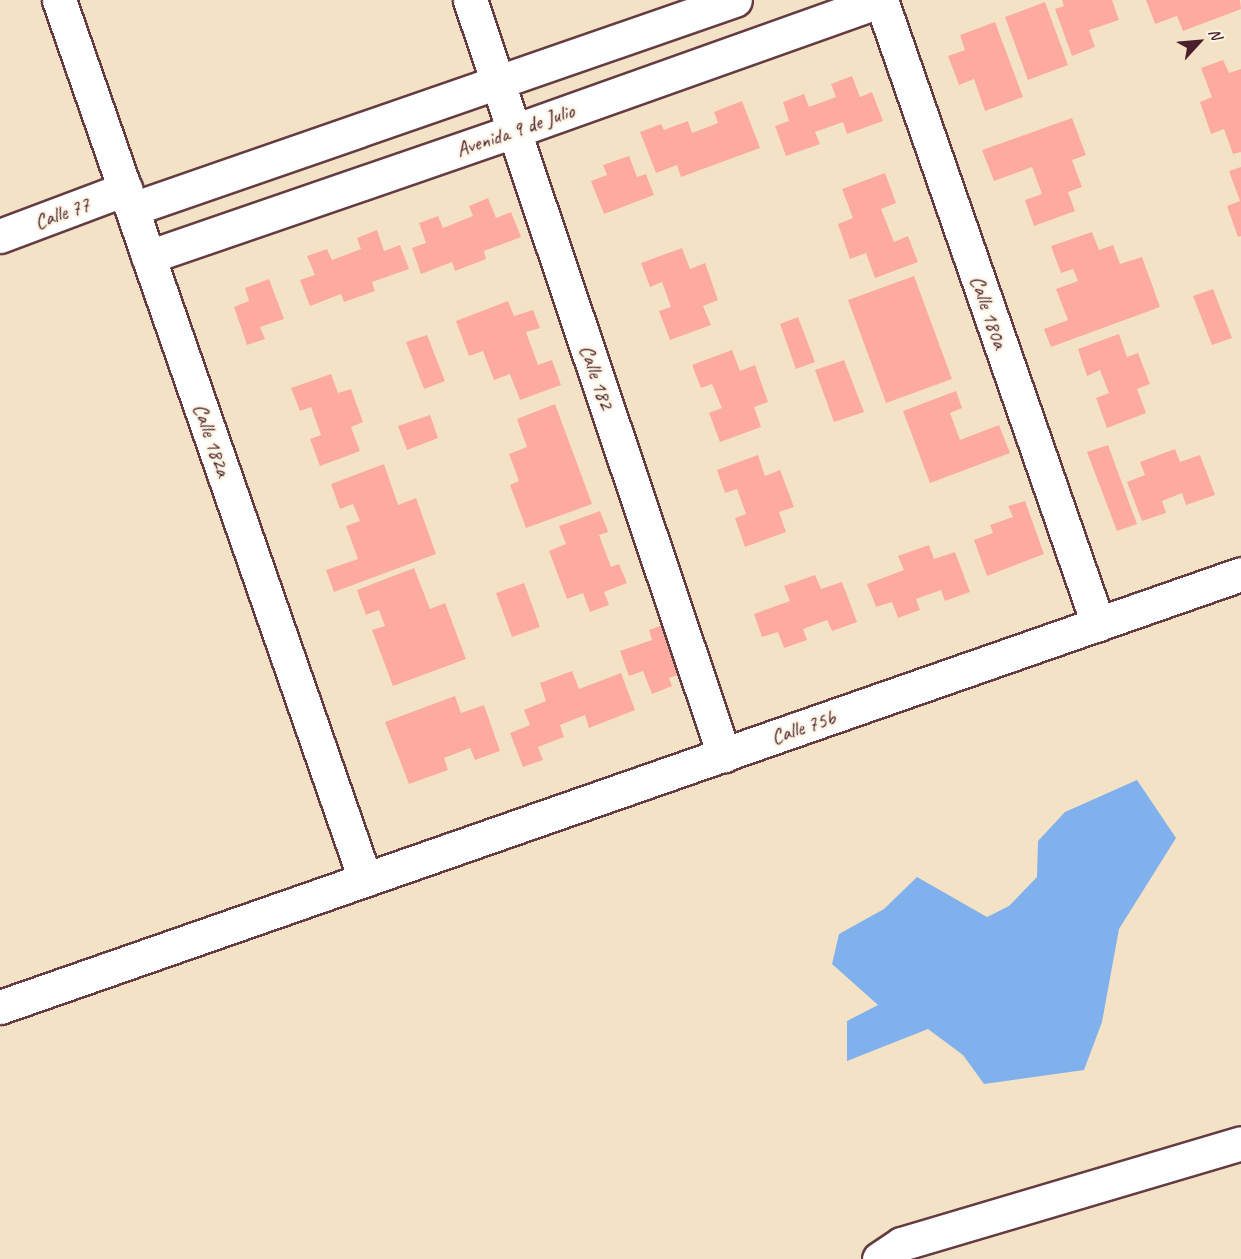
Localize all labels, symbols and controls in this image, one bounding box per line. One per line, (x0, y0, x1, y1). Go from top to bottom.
north arrow (1169, 12, 1229, 72)
text: N (1204, 25, 1226, 43)
street label: Avenida 9 de Julio (453, 98, 577, 162)
street label: Calle 77 (31, 191, 93, 235)
street label: Calle 180a (965, 272, 1013, 352)
street label: Calle 182 (574, 341, 620, 413)
street label: Calle 182a (188, 400, 236, 480)
street label: Calle 75b (768, 704, 838, 750)

